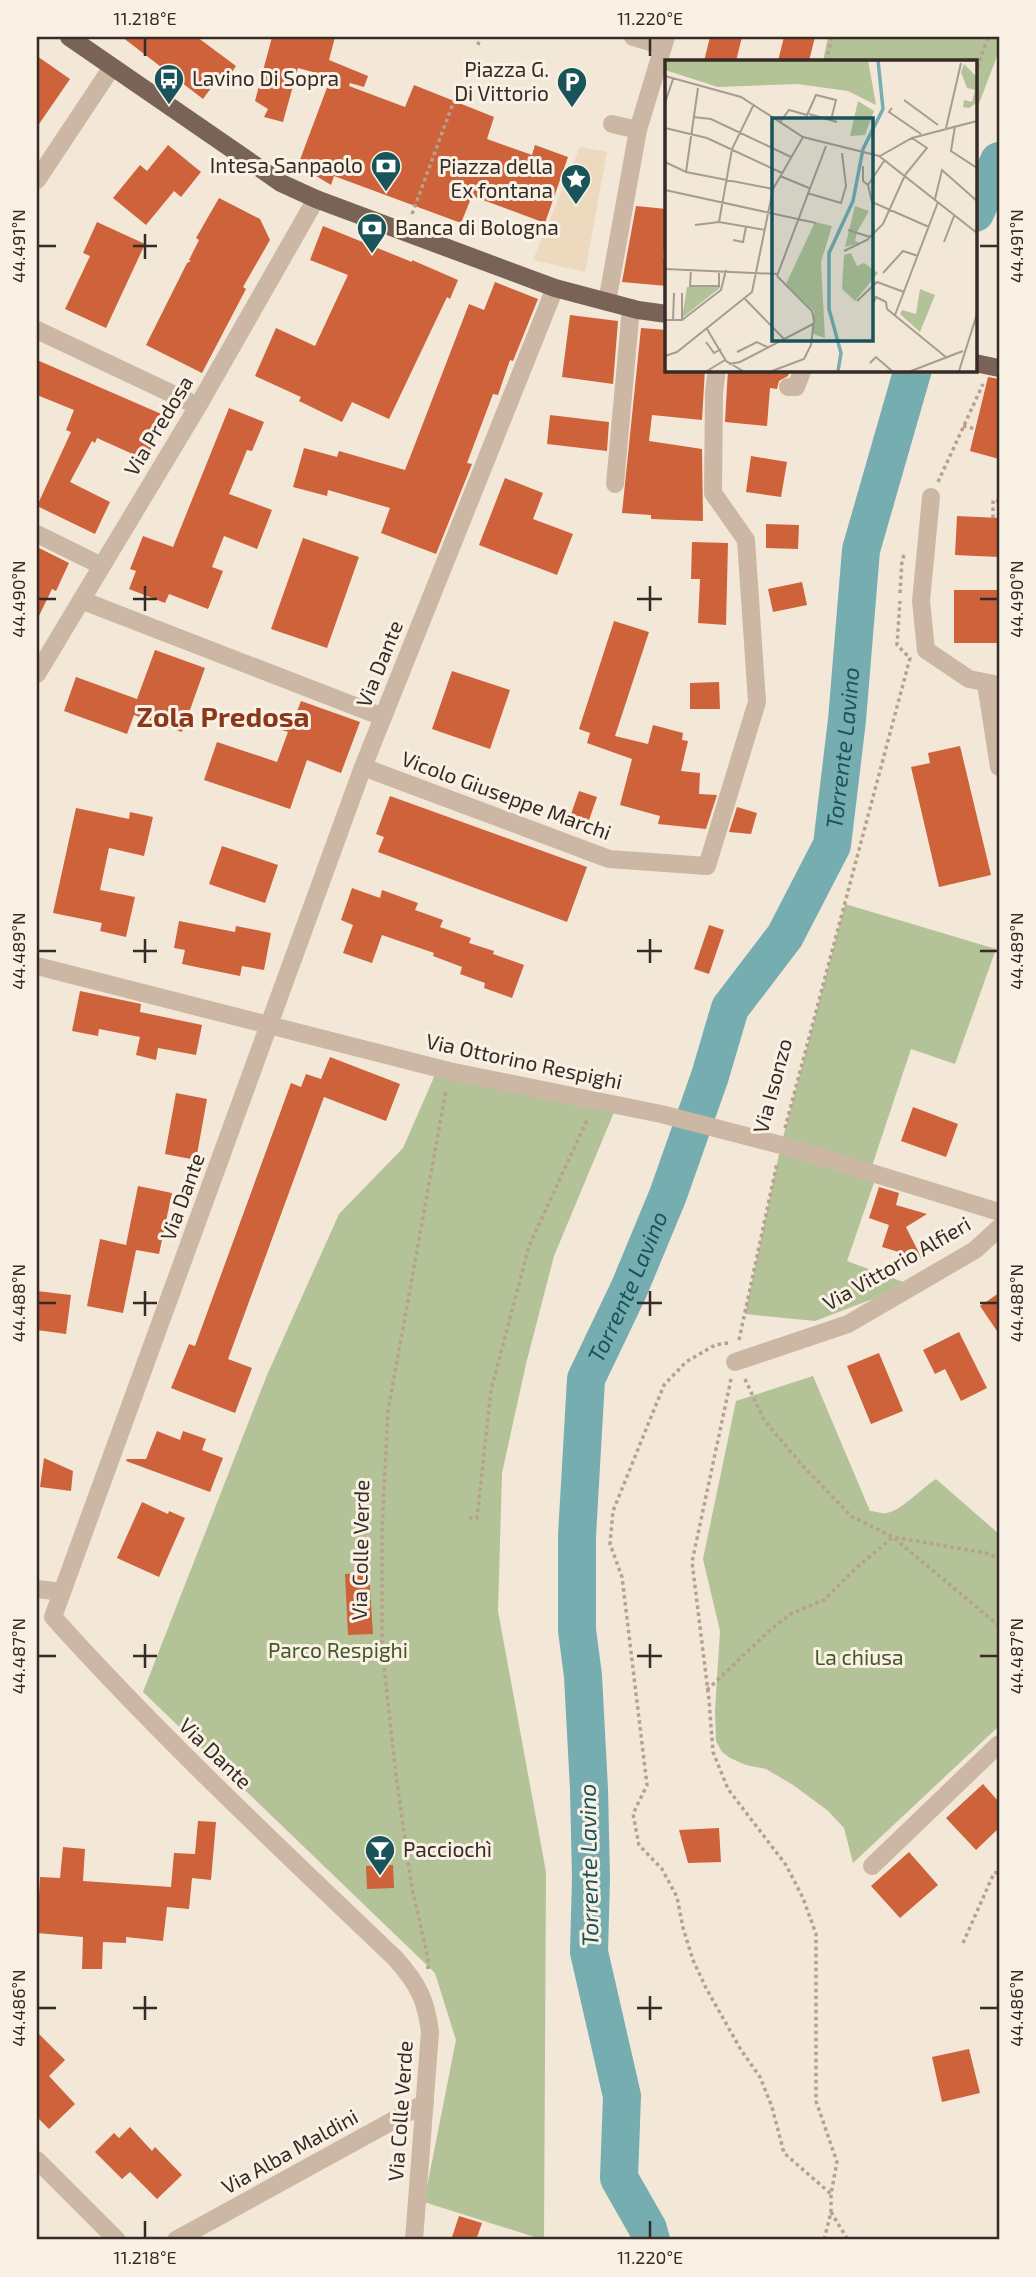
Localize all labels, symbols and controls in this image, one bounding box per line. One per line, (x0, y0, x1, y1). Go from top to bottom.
text: 11.218°E (113, 7, 177, 29)
text: 11.220°E (617, 7, 683, 29)
place label: Piazza G. Di Vittorio (454, 56, 549, 105)
inset map (665, 60, 976, 371)
bus stop icon: Lavino Di Sopra (152, 62, 186, 106)
place label: Lavino Di Sopra (192, 65, 339, 90)
parking icon: Piazza G. Di Vittorio (555, 65, 589, 109)
bank icon: Intesa Sanpaolo (369, 149, 403, 193)
place label: Intesa Sanpaolo (210, 152, 363, 177)
place label: Piazza della Ex fontana (439, 153, 553, 202)
place icon: Piazza della Ex fontana (559, 162, 593, 206)
text: 44.491°N (7, 209, 29, 283)
text: 44.491°N (1005, 209, 1027, 283)
bank icon: Banca di Bologna (355, 211, 389, 255)
place label: Banca di Bologna (395, 214, 559, 239)
street label: Via Predosa (118, 371, 197, 480)
text: 44.490°N (7, 560, 29, 638)
text: 44.490°N (1005, 560, 1027, 638)
street label: Via Dante (350, 616, 407, 710)
water label: Torrente Lavino (819, 666, 864, 830)
district label: Zola Predosa (137, 699, 310, 733)
street label: Vicolo Giuseppe Marchi (398, 745, 615, 844)
text: 44.489°N (7, 912, 29, 990)
text: 44.489°N (1005, 912, 1027, 990)
street label: Via Ottorino Respighi (424, 1028, 625, 1094)
street label: Via Isonzo (747, 1035, 796, 1136)
street label: Via Dante (154, 1149, 209, 1244)
water label: Torrente Lavino (581, 1207, 673, 1367)
street label: Via Vittorio Alfieri (818, 1210, 974, 1315)
text: 44.488°N (7, 1264, 29, 1342)
text: 44.488°N (1005, 1264, 1027, 1342)
street label: Via Colle Verde (346, 1479, 373, 1621)
text: 44.487°N (7, 1618, 29, 1694)
text: 44.487°N (1005, 1618, 1027, 1694)
park label: Parco Respighi (268, 1637, 408, 1662)
park label: La chiusa (815, 1644, 903, 1669)
street label: Via Dante (175, 1712, 258, 1794)
water label: Torrente Lavino (573, 1783, 603, 1947)
bar icon: Pacciochì (363, 1833, 397, 1877)
place label: Pacciochì (403, 1836, 492, 1861)
text: 44.486°N (7, 1969, 29, 2047)
text: 44.486°N (1005, 1969, 1027, 2047)
street label: Via Colle Verde (382, 2040, 417, 2182)
street label: Via Alba Maldini (217, 2103, 362, 2198)
text: 11.218°E (113, 2246, 177, 2268)
text: 11.220°E (617, 2246, 683, 2268)

